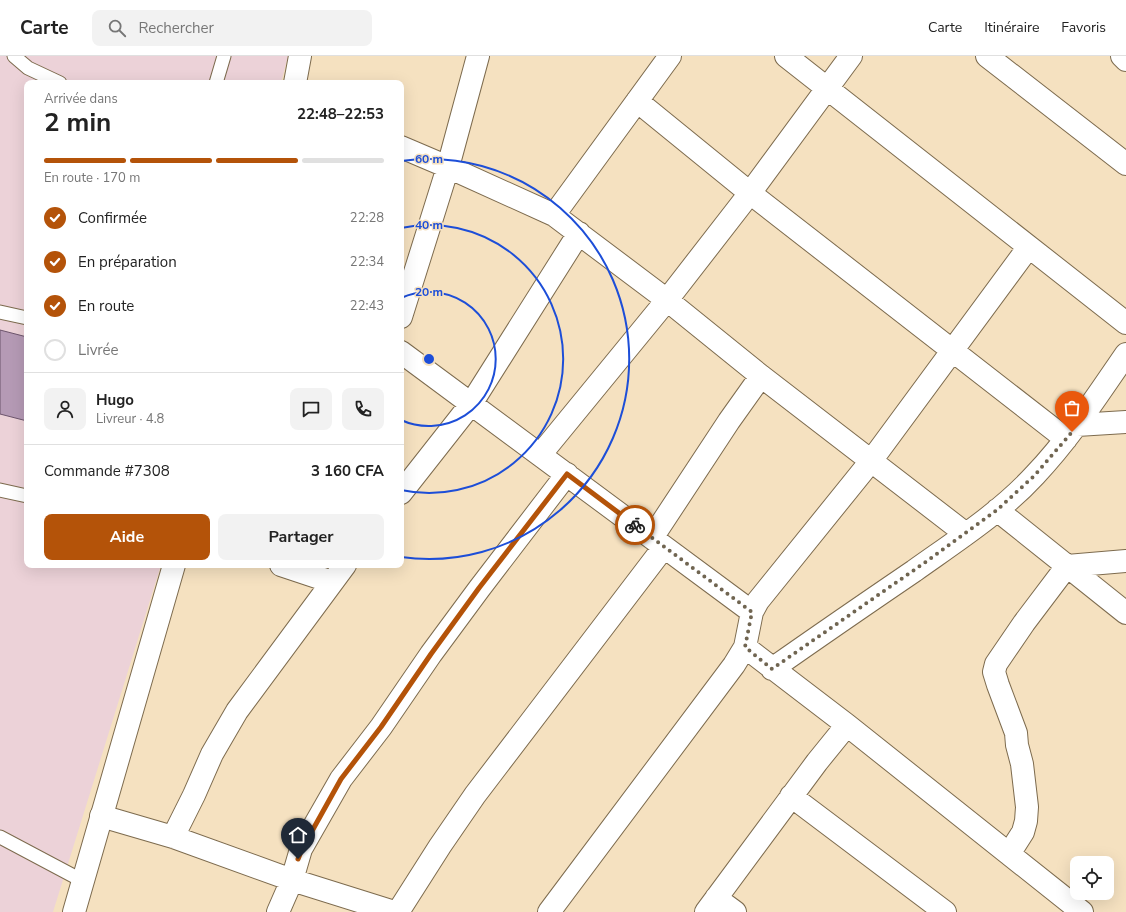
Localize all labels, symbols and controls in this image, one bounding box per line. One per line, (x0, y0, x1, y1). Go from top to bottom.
search box (92, 10, 372, 46)
text: Carte (20, 15, 68, 41)
icon: search (106, 17, 128, 39)
text: Rechercher (138, 18, 214, 38)
text: Carte (928, 18, 962, 37)
text: Itinéraire (984, 18, 1039, 37)
text: Favoris (1061, 18, 1106, 37)
text: Arrivée dans (44, 90, 118, 108)
text: 22:48–22:53 (297, 104, 384, 124)
text: 2 min (44, 105, 111, 140)
text: 60 m (415, 151, 443, 167)
text: En route · 170 m (44, 169, 140, 187)
icon: check (44, 207, 66, 229)
text: Confirmée (78, 208, 147, 228)
text: 22:28 (350, 209, 384, 227)
text: 40 m (415, 217, 443, 233)
icon: check (44, 251, 66, 273)
text: En préparation (78, 252, 177, 272)
text: 22:34 (350, 253, 384, 271)
text: 20 m (415, 284, 443, 300)
icon: check (44, 295, 66, 317)
text: En route (78, 296, 134, 316)
text: 22:43 (350, 297, 384, 315)
text: Livrée (78, 340, 119, 360)
centre of rings (422, 352, 436, 366)
button: person (44, 388, 86, 430)
button: chat (290, 388, 332, 430)
button: phone (342, 388, 384, 430)
text: Hugo (96, 390, 134, 410)
pin (1055, 391, 1089, 432)
icon: bag (1061, 397, 1083, 419)
text: Livreur · 4.8 (96, 410, 164, 428)
text: Commande #7308 (44, 461, 170, 481)
text: 3 160 CFA (311, 461, 384, 481)
courier (615, 505, 655, 545)
button: Aide (44, 514, 210, 560)
button: Partager (218, 514, 384, 560)
icon: bike (624, 514, 646, 536)
pin (281, 818, 315, 859)
icon: home (287, 824, 309, 846)
map controls (1070, 856, 1114, 900)
button: locate (1070, 856, 1114, 900)

